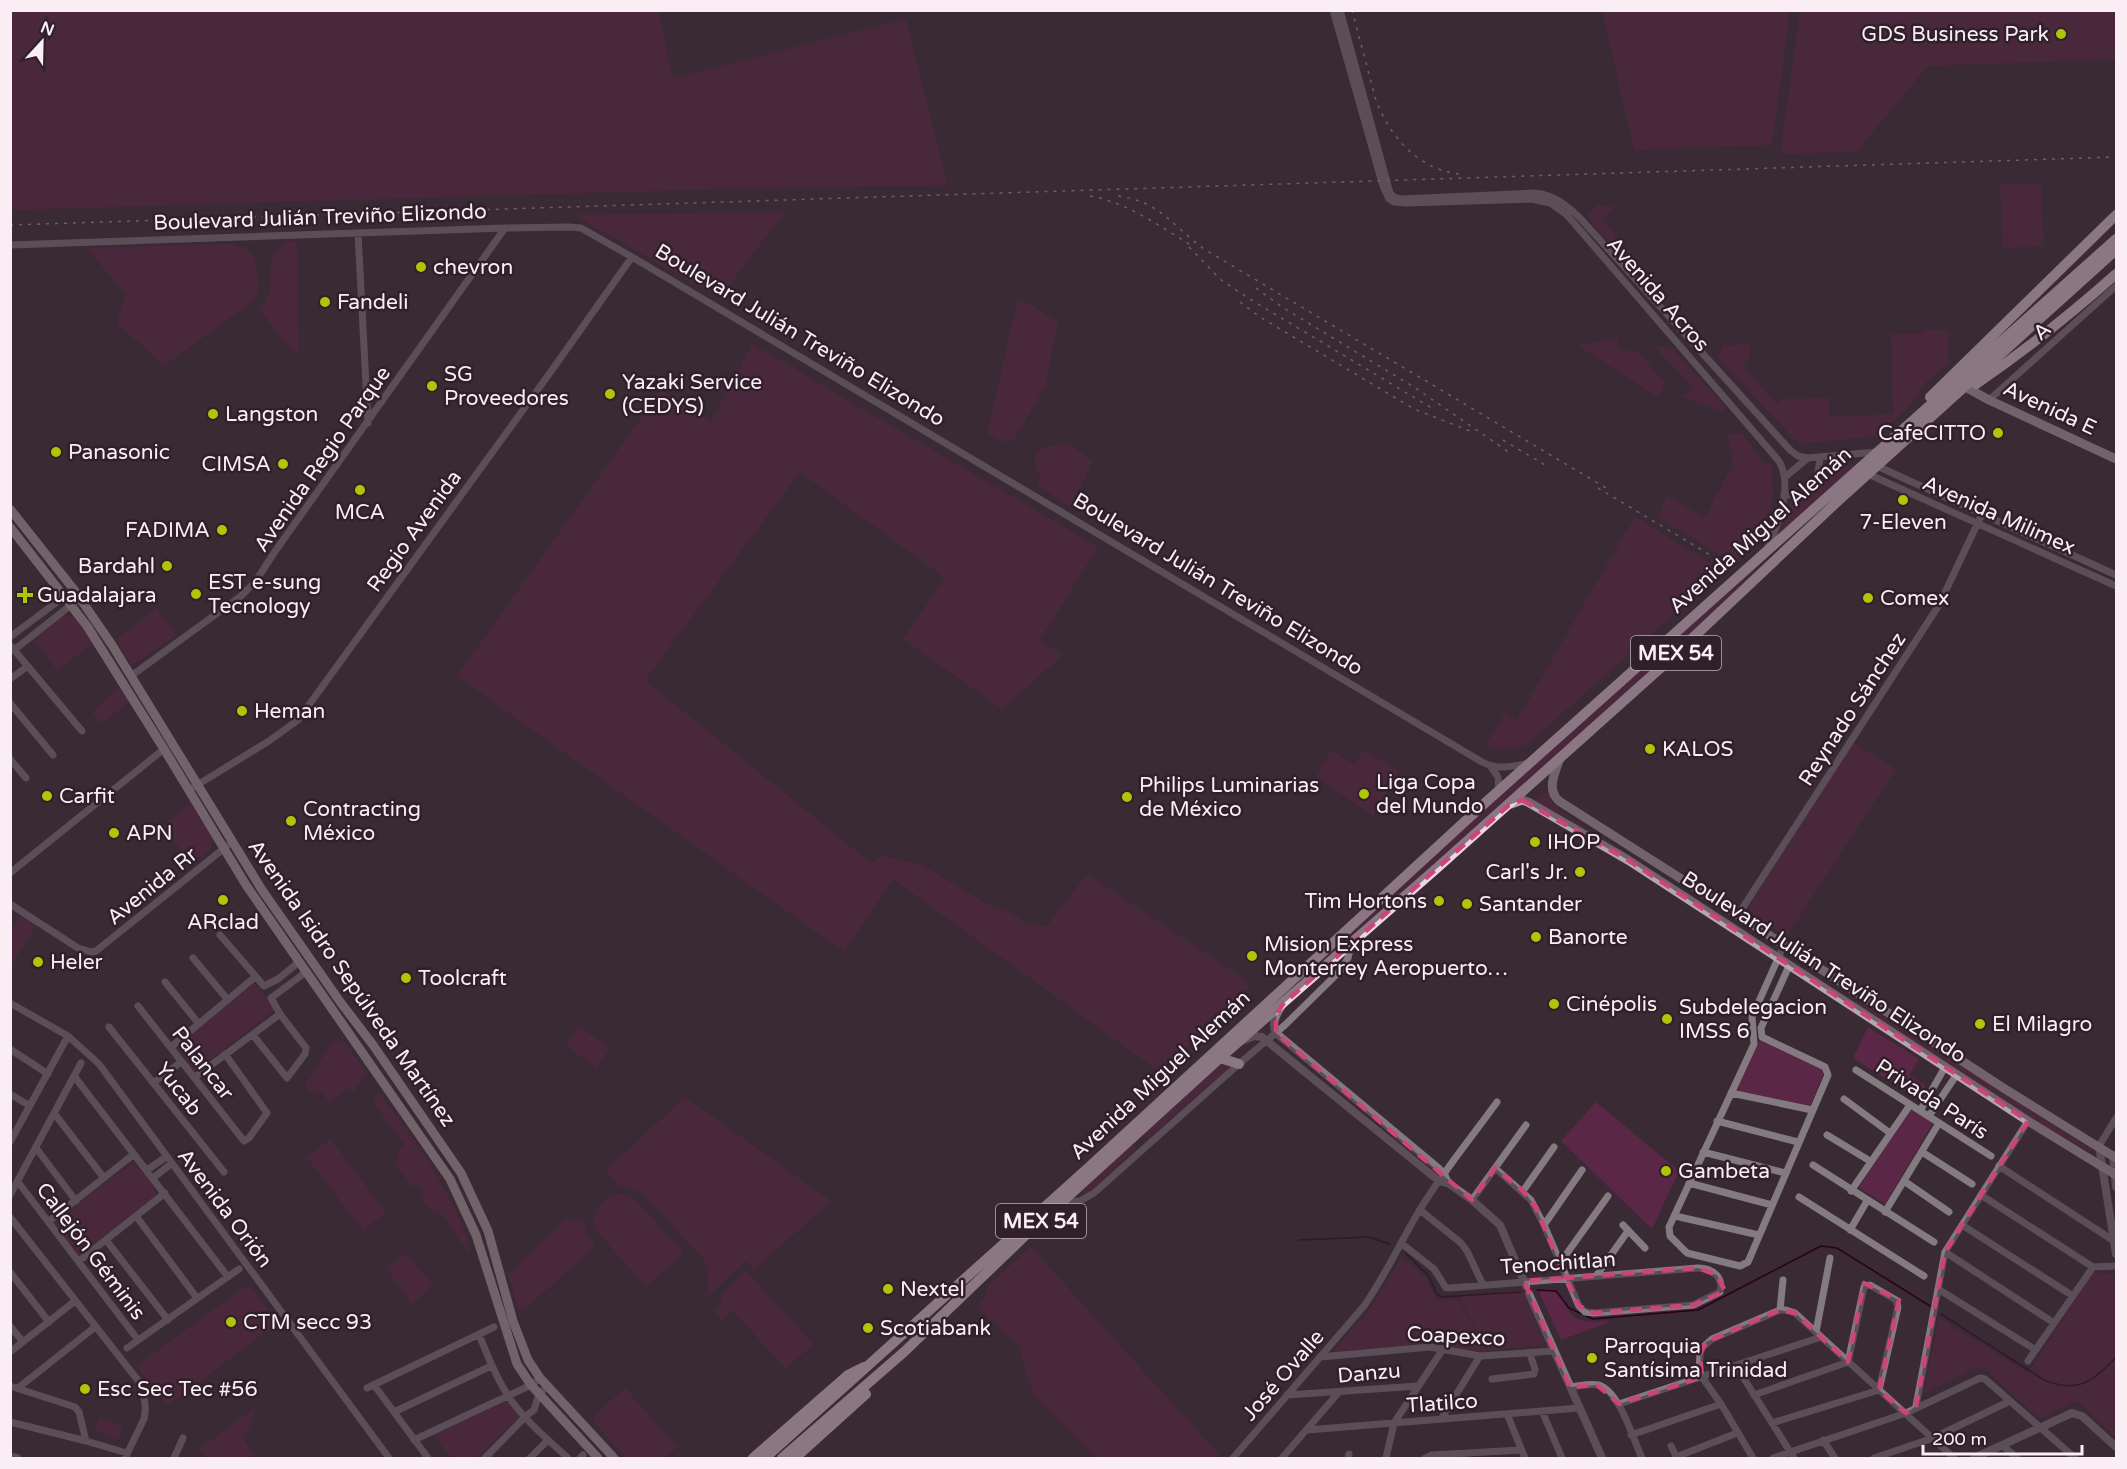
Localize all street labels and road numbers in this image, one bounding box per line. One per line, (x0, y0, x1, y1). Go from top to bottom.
street label: Boulevard Julián Treviño Elizondo (153, 199, 487, 236)
street label: Avenida Acros (1601, 232, 1714, 357)
street label: Boulevard Julián Treviño Elizondo (650, 239, 949, 432)
street label: A (2028, 317, 2057, 346)
street label: Avenida Regio Parque (249, 362, 396, 557)
street label: Avenida E (1999, 376, 2100, 441)
street label: Avenida Miguel Alemán (1664, 442, 1857, 619)
street label: Regio Avenida (362, 466, 467, 597)
street label: Avenida Milimex (1919, 471, 2079, 560)
street label: Boulevard Julián Treviño Elizondo (1068, 488, 1367, 681)
street label: Reynado Sánchez (1793, 628, 1911, 791)
road number: MEX 54 (1631, 636, 1721, 670)
street label: Avenida Isidro Sepúlveda Martínez (243, 835, 461, 1132)
street label: Avenida Rr (102, 842, 203, 930)
street label: Boulevard Julián Treviño Elizondo (1677, 866, 1970, 1069)
street label: Avenida Miguel Alemán (1065, 985, 1255, 1165)
street label: Palancar (166, 1022, 239, 1105)
street label: Privada París (1871, 1054, 1993, 1145)
street label: Yucab (150, 1058, 207, 1121)
street label: Avenida Orión (172, 1144, 277, 1273)
street label: Callejón Géminis (31, 1178, 150, 1325)
road number: MEX 54 (996, 1204, 1086, 1238)
street label: Tenochitlan (1499, 1247, 1617, 1280)
street label: Coapexco (1406, 1321, 1506, 1352)
street label: José Ovalle (1237, 1325, 1330, 1426)
street label: Danzu (1336, 1358, 1402, 1389)
street label: Tlatilco (1405, 1389, 1479, 1418)

